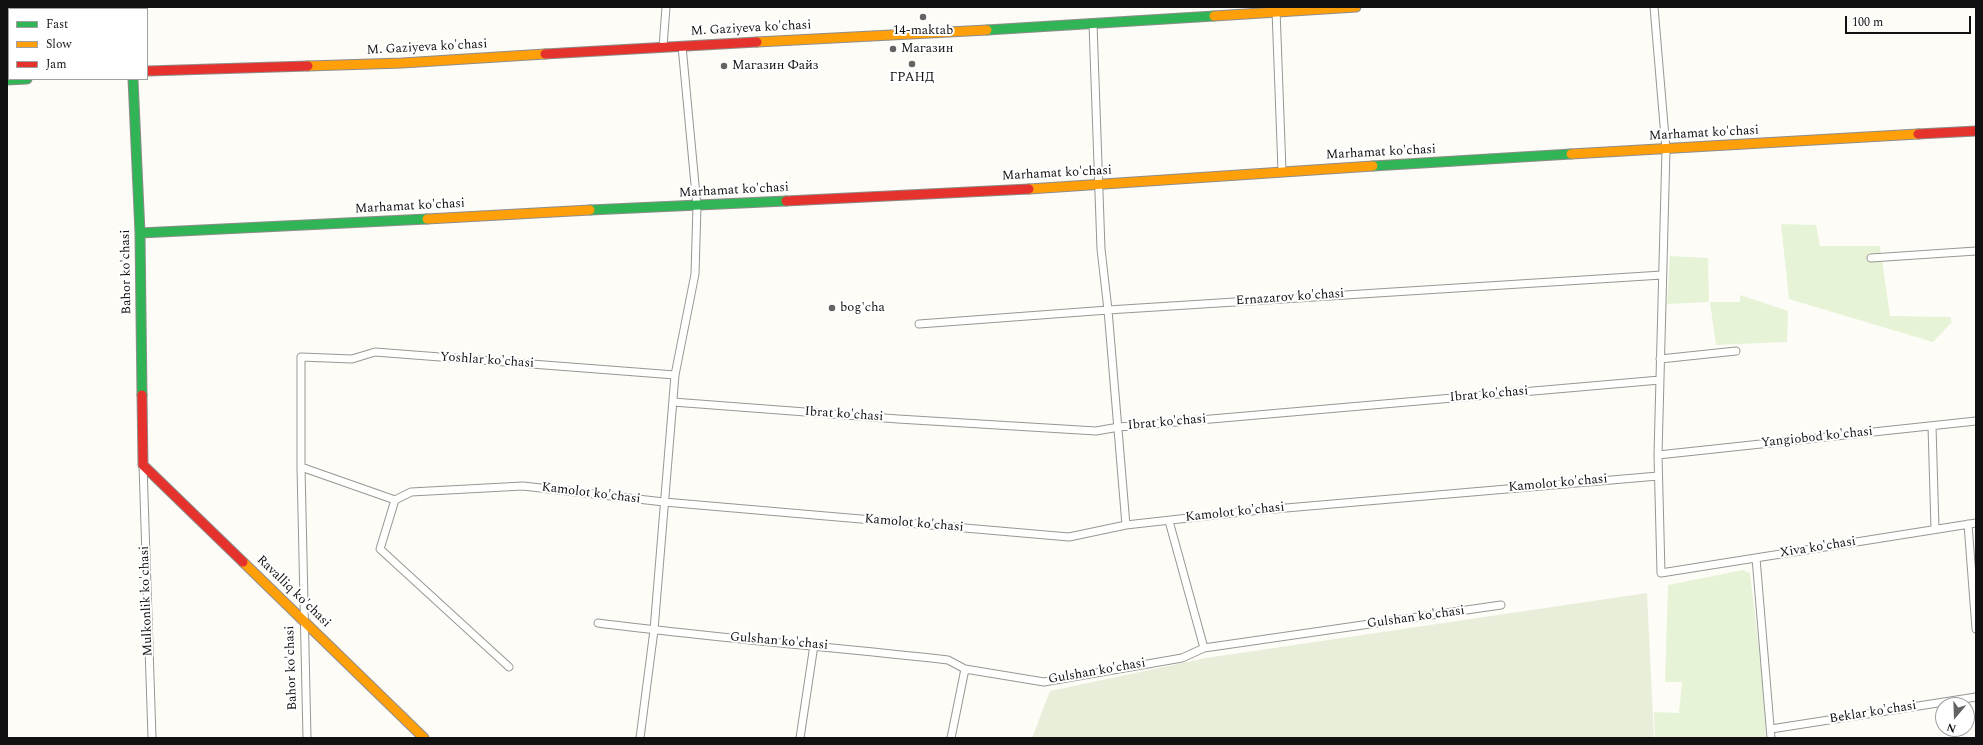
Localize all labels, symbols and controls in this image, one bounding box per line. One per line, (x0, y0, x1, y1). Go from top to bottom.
legend (8, 8, 148, 80)
scale bar (1847, 8, 1973, 34)
marker: 14-maktab (918, 12, 928, 22)
text: 100 m (1852, 13, 1883, 32)
text: Fast (46, 15, 68, 34)
street label: M. Gaziyeva ko'chasi (690, 18, 812, 40)
place label: 14-maktab (893, 23, 953, 39)
text: Slow (46, 35, 71, 54)
street label: M. Gaziyeva ko'chasi (366, 37, 488, 59)
place label: Магазин (901, 41, 953, 57)
marker: Магазин (888, 44, 898, 54)
text: Jam (46, 55, 67, 74)
place label: Магазин Файз (732, 58, 819, 74)
marker: ГРАНД (907, 59, 917, 69)
marker: Магазин Файз (719, 61, 729, 71)
place label: ГРАНД (890, 70, 934, 86)
street label: Marhamat ko'chasi (1649, 123, 1759, 145)
street label: Marhamat ko'chasi (1326, 142, 1436, 164)
street label: Marhamat ko'chasi (1002, 163, 1112, 185)
street label: Marhamat ko'chasi (679, 180, 789, 202)
street label: Marhamat ko'chasi (355, 196, 465, 218)
street label: Bahor ko'chasi (118, 229, 136, 315)
street label: Ernazarov ko'chasi (1235, 286, 1345, 310)
place label: bog'cha (840, 300, 885, 316)
marker: bog'cha (827, 303, 837, 313)
street label: Yoshlar ko'chasi (439, 350, 535, 372)
street label: Ibrat ko'chasi (1449, 384, 1529, 406)
street label: Ibrat ko'chasi (804, 404, 884, 426)
street label: Ibrat ko'chasi (1127, 412, 1207, 434)
street label: Yangiobod ko'chasi (1760, 424, 1874, 452)
street label: Kamolot ko'chasi (1508, 472, 1608, 496)
street label: Kamolot ko'chasi (541, 480, 641, 508)
street label: Kamolot ko'chasi (1185, 500, 1285, 526)
street label: Kamolot ko'chasi (864, 512, 964, 536)
street label: Xiva ko'chasi (1779, 534, 1857, 562)
street label: Mulkonlik ko'chasi (137, 545, 157, 657)
street label: Ravalliq ko'chasi (253, 553, 333, 631)
street label: Gulshan ko'chasi (1366, 603, 1466, 633)
street label: Bahor ko'chasi (283, 625, 301, 711)
street label: Gulshan ko'chasi (729, 630, 829, 654)
street label: Gulshan ko'chasi (1047, 656, 1147, 688)
north arrow (1935, 697, 1975, 737)
street label: Beklar ko'chasi (1828, 698, 1918, 728)
text: N (1944, 718, 1958, 737)

